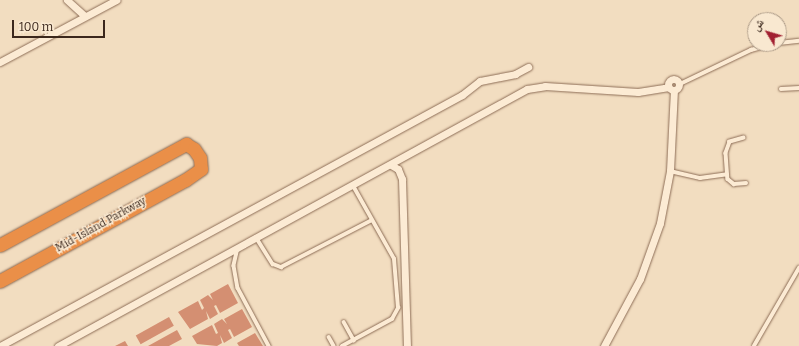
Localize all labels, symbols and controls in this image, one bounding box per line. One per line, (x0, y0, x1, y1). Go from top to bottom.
scale bar (14, 12, 107, 38)
north arrow (747, 12, 787, 52)
text: ش (749, 16, 767, 34)
text: 100 m (19, 20, 53, 34)
street label: Mid-Island Parkway (53, 195, 149, 255)

